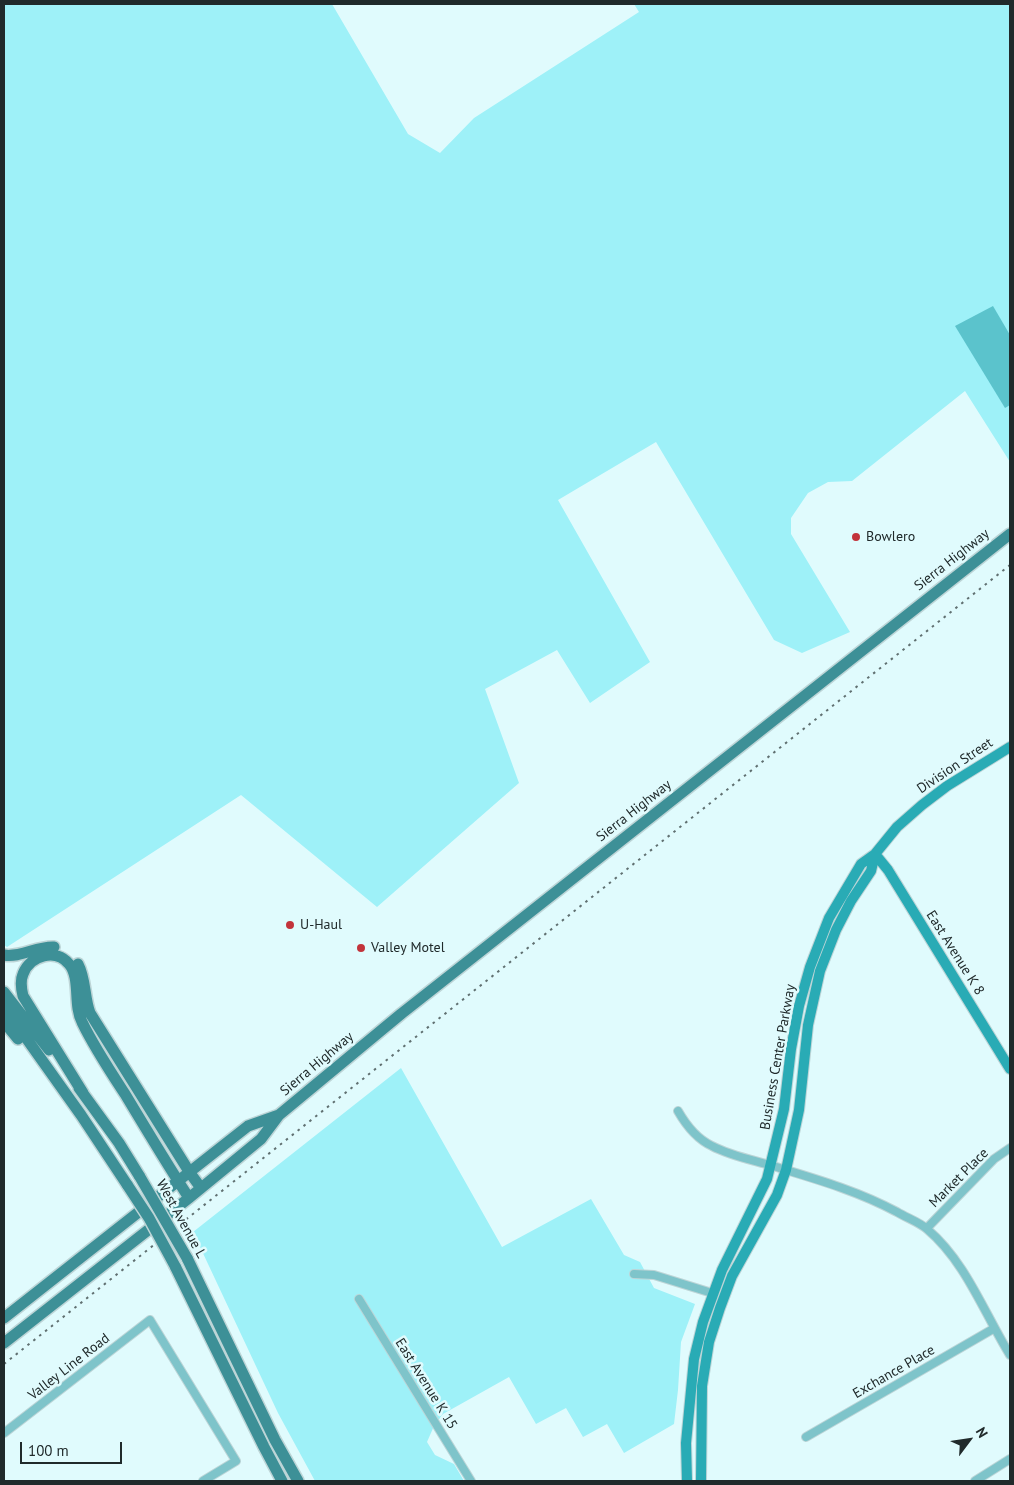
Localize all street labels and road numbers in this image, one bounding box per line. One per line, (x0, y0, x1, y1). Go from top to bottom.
street label: Sierra Highway (911, 525, 993, 595)
street label: Division Street (914, 735, 996, 797)
street label: Sierra Highway (593, 776, 675, 846)
street label: East Avenue K 8 (922, 908, 988, 998)
street label: Business Center Parkway (757, 983, 799, 1131)
street label: Sierra Highway (277, 1028, 357, 1100)
street label: Market Place (926, 1145, 992, 1211)
street label: West Avenue L (153, 1177, 209, 1261)
street label: Valley Line Road (25, 1330, 113, 1404)
street label: East Avenue K 15 (391, 1336, 461, 1432)
street label: Exchance Place (850, 1342, 938, 1402)

